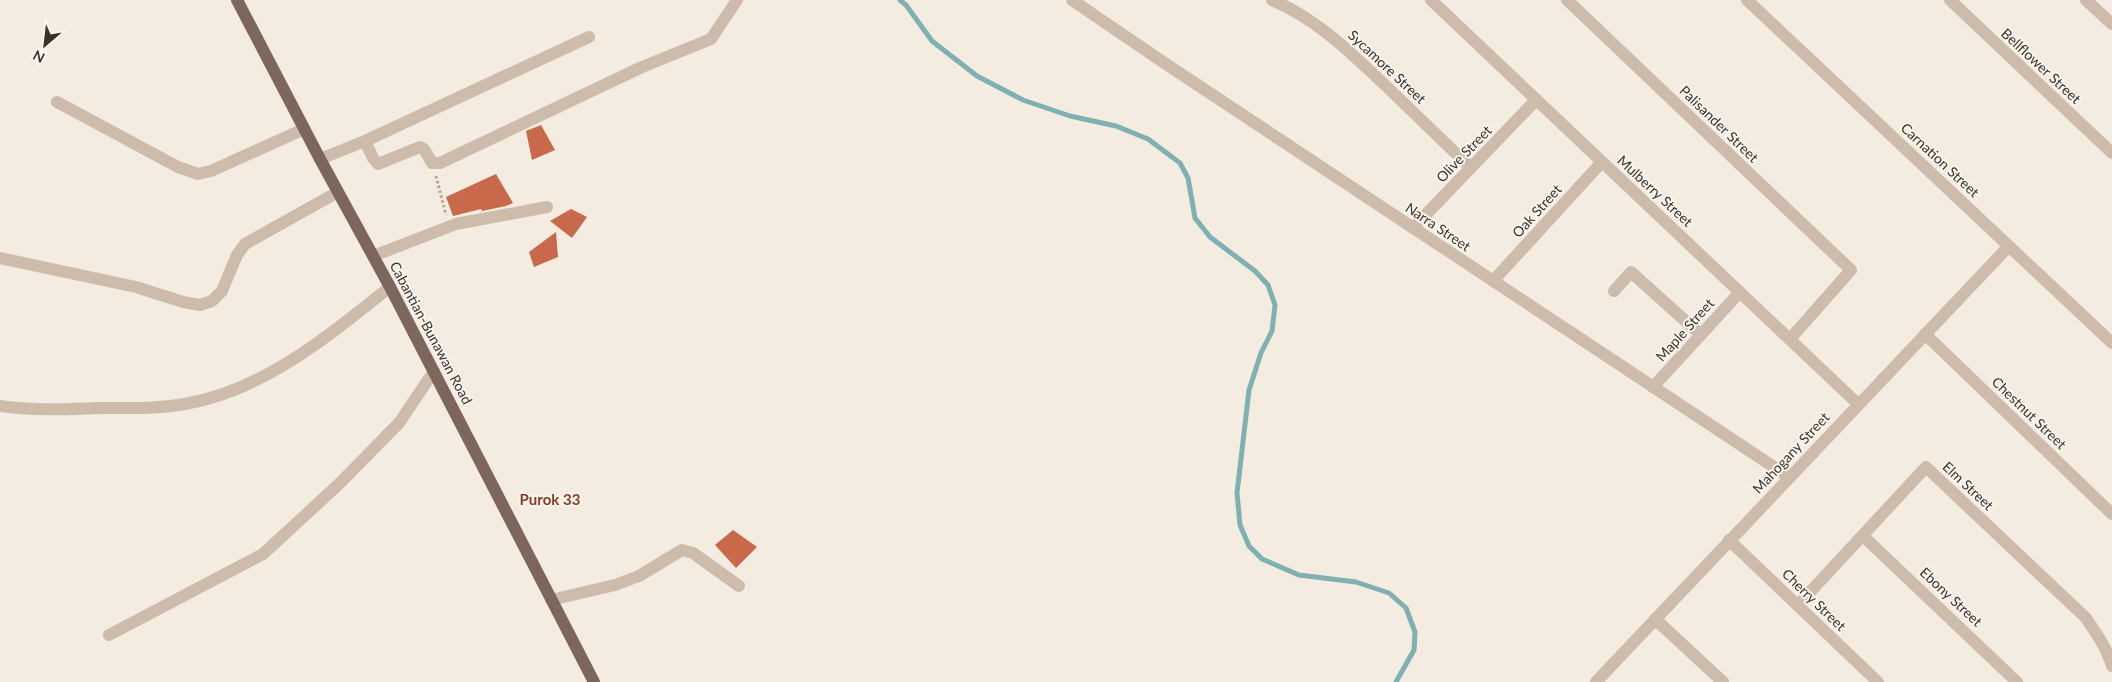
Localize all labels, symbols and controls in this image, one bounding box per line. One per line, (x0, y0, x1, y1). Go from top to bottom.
north arrow (20, 20, 70, 70)
street label: Bellflower Street (1998, 24, 2085, 107)
street label: Sycamore Street (1345, 26, 1430, 107)
text: N (30, 47, 47, 67)
street label: Palisander Street (1676, 82, 1762, 166)
street label: Carnation Street (1898, 119, 1983, 200)
street label: Olive Street (1432, 122, 1495, 186)
street label: Mulberry Street (1614, 151, 1697, 230)
street label: Oak Street (1508, 181, 1565, 241)
street label: Narra Street (1402, 199, 1474, 255)
street label: Cabantian-Bunawan Road (387, 258, 476, 407)
street label: Maple Street (1652, 295, 1717, 365)
street label: Chestnut Street (1989, 373, 2070, 452)
street label: Mahogany Street (1749, 409, 1833, 497)
street label: Elm Street (1939, 458, 1997, 513)
district label: Purok 33 (520, 490, 580, 508)
street label: Ebony Street (1917, 564, 1986, 630)
street label: Cherry Street (1779, 565, 1850, 634)

